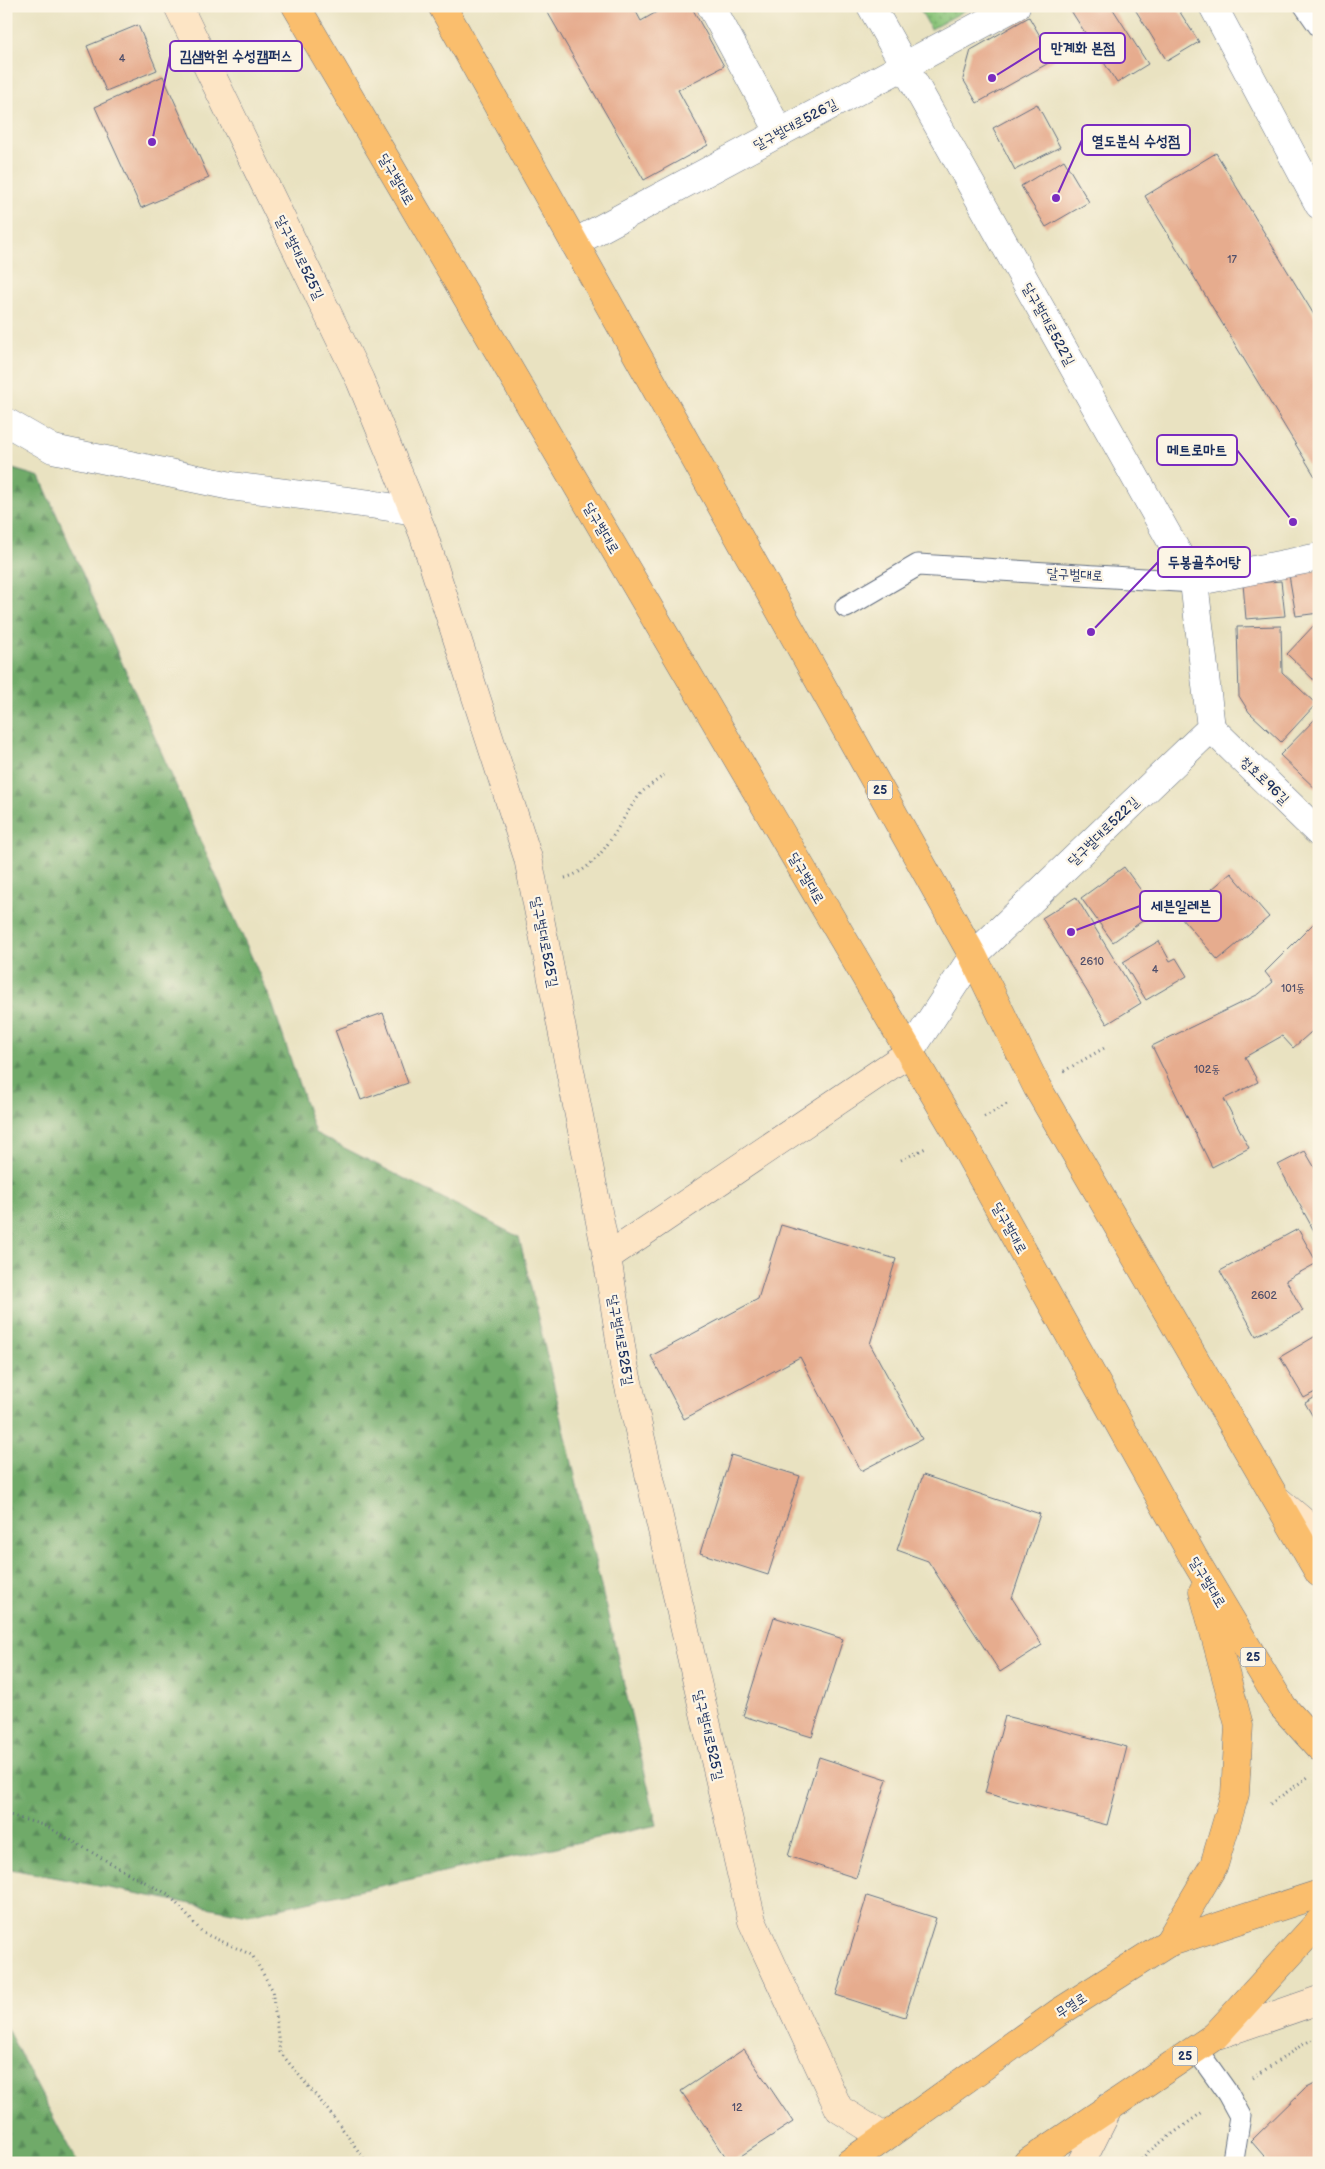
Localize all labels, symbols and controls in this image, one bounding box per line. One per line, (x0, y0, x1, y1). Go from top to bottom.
callout: 만계화 본점 (1040, 33, 1125, 63)
text: 만계화 본점 (1051, 39, 1115, 58)
callout: 김샘학원 수성캠퍼스 (170, 41, 302, 71)
text: 김샘학원 수성캠퍼스 (180, 47, 292, 66)
house number: 4 (119, 52, 126, 65)
street label: 달구벌대로526길 (750, 95, 841, 154)
callout: 열도분식 수성점 (1082, 125, 1190, 155)
text: 열도분식 수성점 (1092, 132, 1180, 151)
street label: 달구벌대로 (375, 151, 418, 208)
street label: 달구벌대로525길 (272, 212, 328, 303)
house number: 17 (1227, 253, 1237, 266)
street label: 달구벌대로522길 (1019, 280, 1079, 369)
callout: 메트로마트 (1157, 435, 1237, 465)
text: 메트로마트 (1167, 441, 1227, 460)
street label: 달구벌대로 (580, 500, 623, 557)
callout: 두봉골추어탕 (1158, 547, 1250, 577)
text: 두봉골추어탕 (1168, 553, 1241, 572)
street label: 달구벌대로 (1046, 565, 1104, 584)
street label: 청호로96길 (1237, 753, 1293, 808)
road number: 25 (868, 780, 892, 800)
street label: 달구벌대로522길 (1064, 793, 1143, 869)
street label: 달구벌대로 (785, 850, 828, 907)
callout: 세븐일레븐 (1140, 891, 1221, 921)
street label: 달구벌대로525길 (527, 895, 562, 990)
text: 세븐일레븐 (1151, 897, 1211, 916)
house number: 2610 (1080, 955, 1104, 968)
house number: 4 (1152, 963, 1159, 976)
house number: 101동 (1281, 982, 1305, 995)
house number: 102동 (1194, 1063, 1220, 1076)
street label: 달구벌대로 (988, 1199, 1031, 1257)
house number: 2602 (1251, 1289, 1278, 1302)
street label: 달구벌대로525길 (604, 1293, 637, 1388)
street label: 달구벌대로 (1186, 1554, 1229, 1611)
road number: 25 (1240, 1648, 1266, 1666)
street label: 달구벌대로525길 (690, 1688, 727, 1783)
street label: 무열로 (1052, 1989, 1090, 2022)
road number: 25 (1172, 2046, 1198, 2066)
house number: 12 (732, 2101, 743, 2114)

